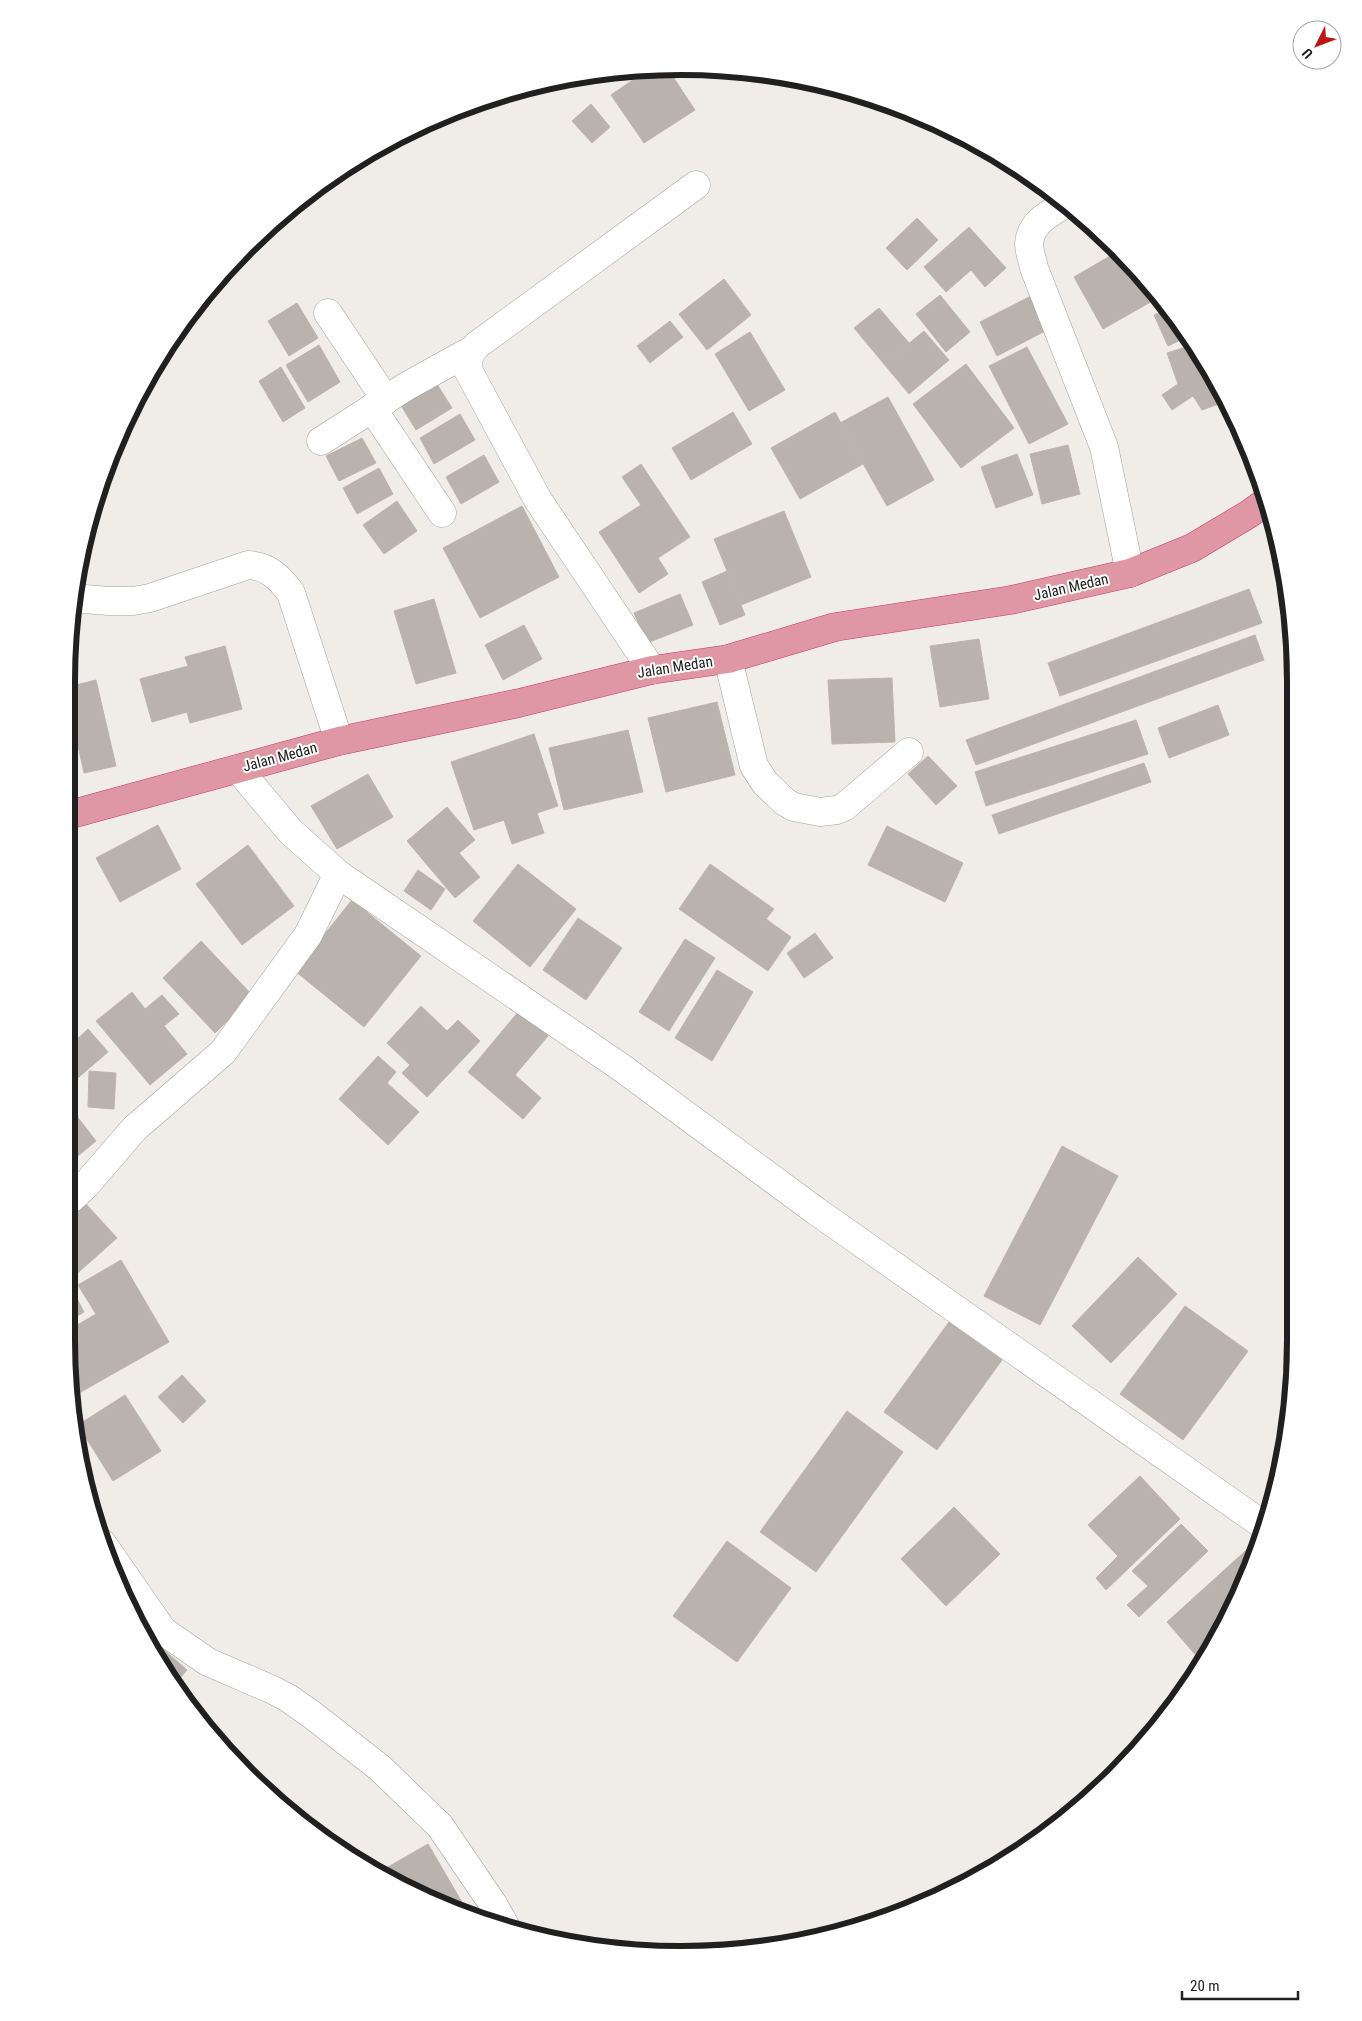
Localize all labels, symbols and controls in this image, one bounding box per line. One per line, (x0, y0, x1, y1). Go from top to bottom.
north arrow (1292, 20, 1342, 70)
text: U (1299, 45, 1316, 62)
street label: Jalan Medan (1032, 570, 1110, 604)
street label: Jalan Medan (636, 652, 714, 682)
street label: Jalan Medan (241, 738, 319, 776)
scale bar (1182, 1968, 1298, 2000)
text: 20 m (1190, 1977, 1220, 1995)

